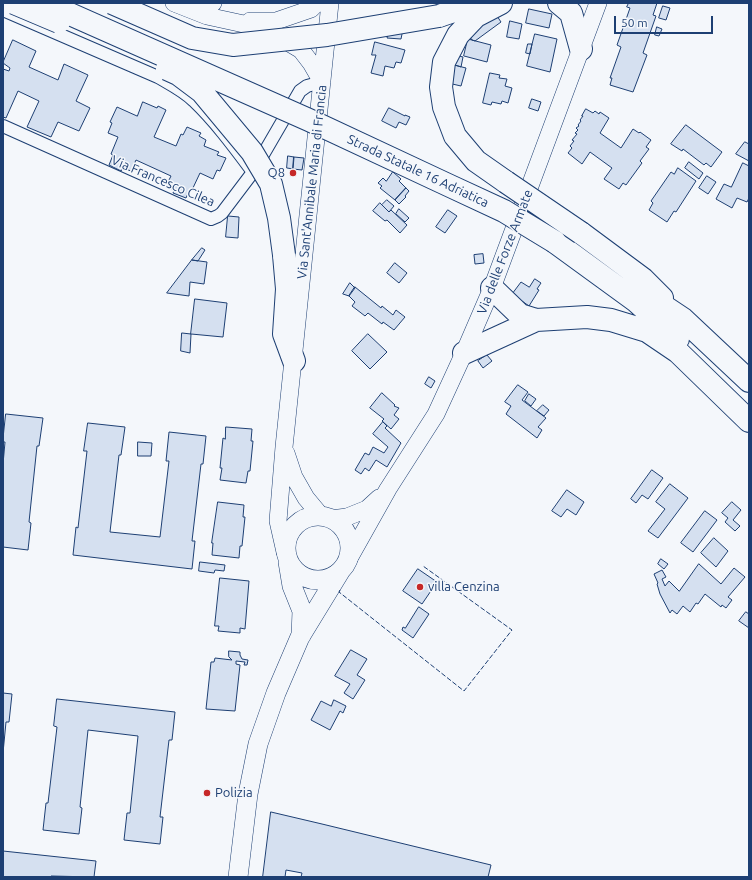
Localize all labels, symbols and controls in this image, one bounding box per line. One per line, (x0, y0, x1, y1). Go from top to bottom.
scale bar (616, 8, 715, 34)
text: 50 m (621, 16, 648, 29)
street label: Via Sant'Annibale Maria di Francia (294, 84, 330, 280)
street label: Strada Statale 16 Adriatica (345, 131, 491, 211)
street label: Via Francesco Cilea (109, 152, 217, 210)
place label: Q8 (268, 165, 285, 181)
marker: Q8 (288, 168, 298, 178)
street label: Via delle Forze Armate (474, 188, 536, 316)
place label: villa Cenzina (428, 579, 500, 595)
marker: villa Cenzina (415, 582, 425, 592)
place label: Polizia (215, 785, 253, 801)
marker: Polizia (202, 788, 212, 798)

